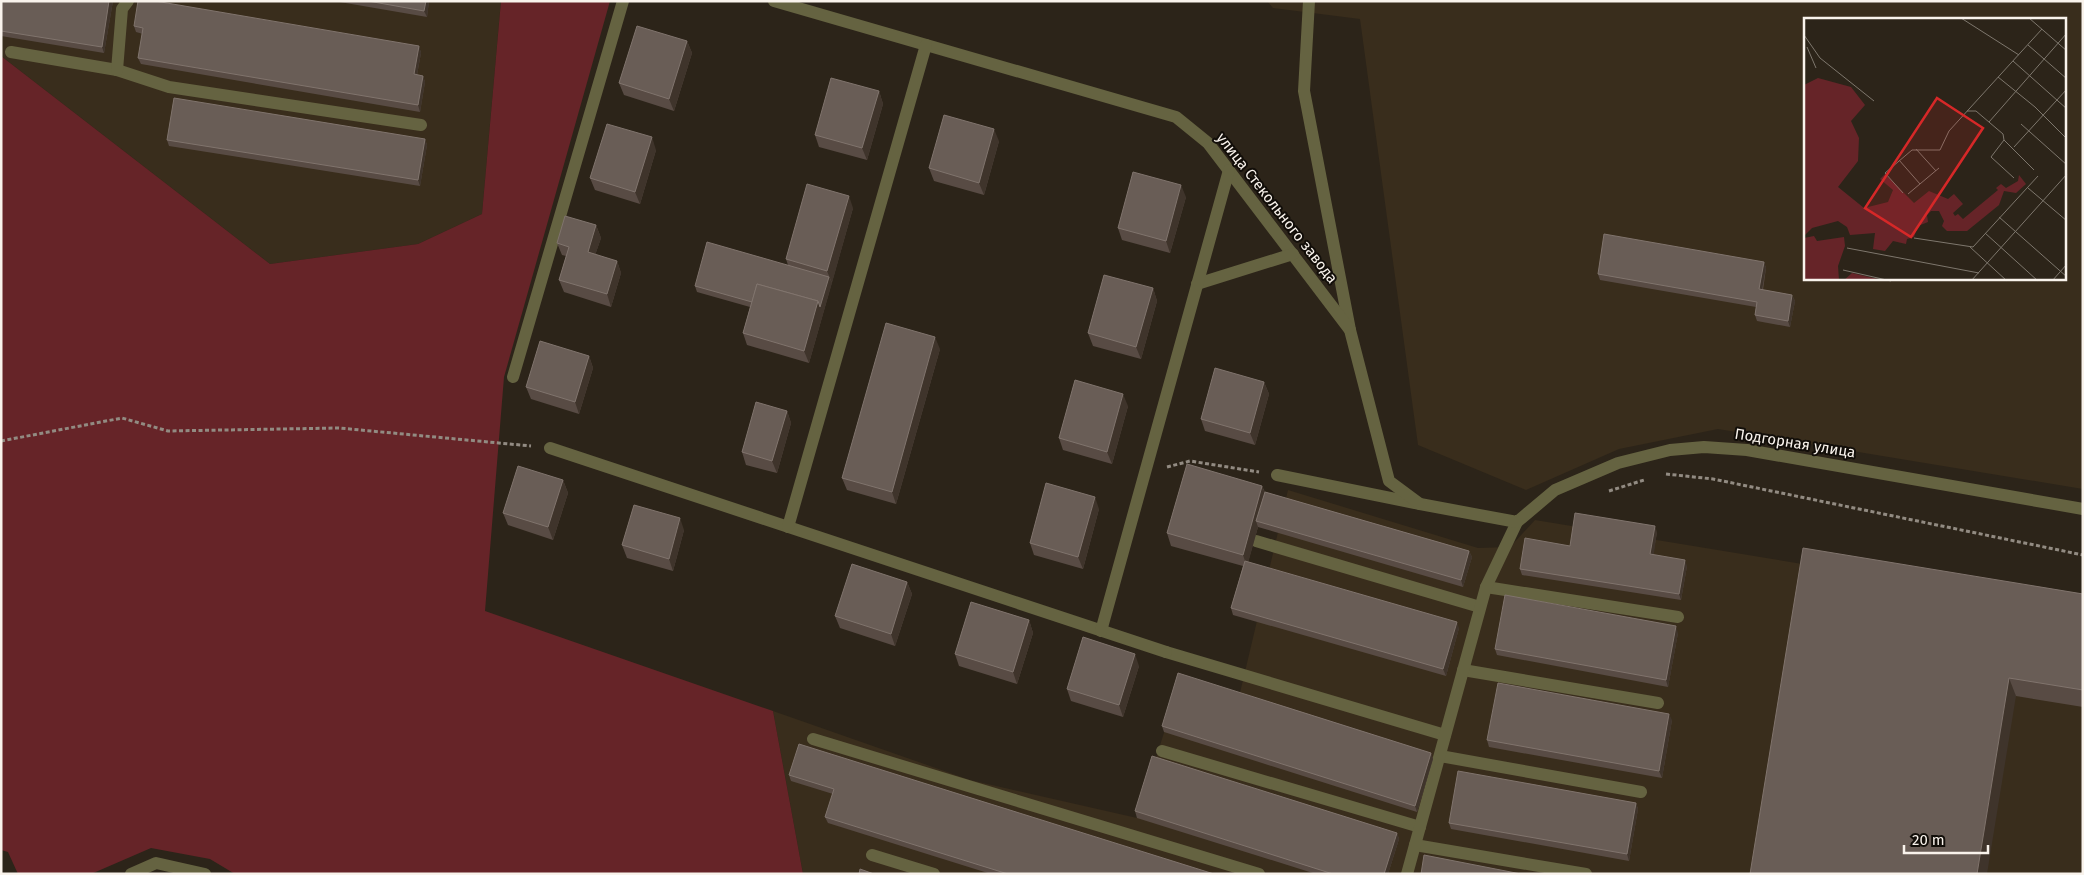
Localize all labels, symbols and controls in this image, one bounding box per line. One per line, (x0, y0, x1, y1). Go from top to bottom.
inset map (1804, 18, 2066, 280)
street label: улица Стекольного завода (1213, 129, 1341, 287)
street label: Подгорная улица (1733, 425, 1857, 461)
scale bar (1904, 822, 1988, 854)
text: 20 m (1912, 831, 1945, 849)

